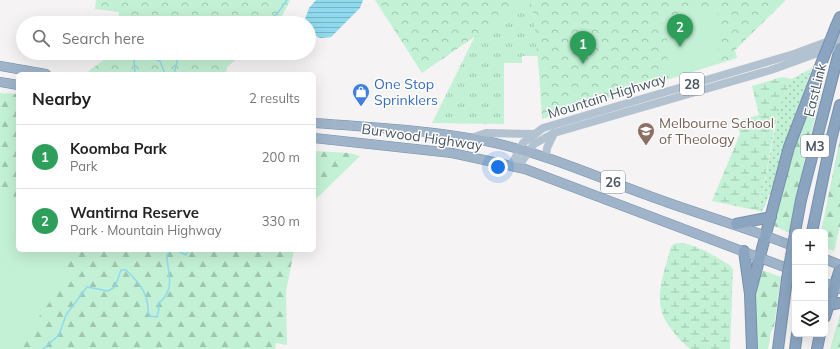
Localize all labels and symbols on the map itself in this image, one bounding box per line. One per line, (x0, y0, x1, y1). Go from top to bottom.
pin: 2 (667, 14, 693, 47)
pin: 1 (570, 31, 596, 64)
street label: EastLink (800, 61, 831, 119)
street label: Mountain Highway (545, 69, 669, 123)
road number: 28 (680, 73, 704, 95)
place label: One Stop Sprinklers (374, 75, 438, 109)
shop icon: One Stop Sprinklers (351, 82, 371, 107)
place label: Melbourne School of Theology (659, 114, 774, 148)
street label: Burwood Highway (361, 120, 484, 154)
school or university icon: Melbourne School of Theology (636, 121, 656, 146)
road number: M3 (801, 135, 829, 157)
your location (488, 157, 508, 177)
road number: 26 (601, 171, 625, 193)

